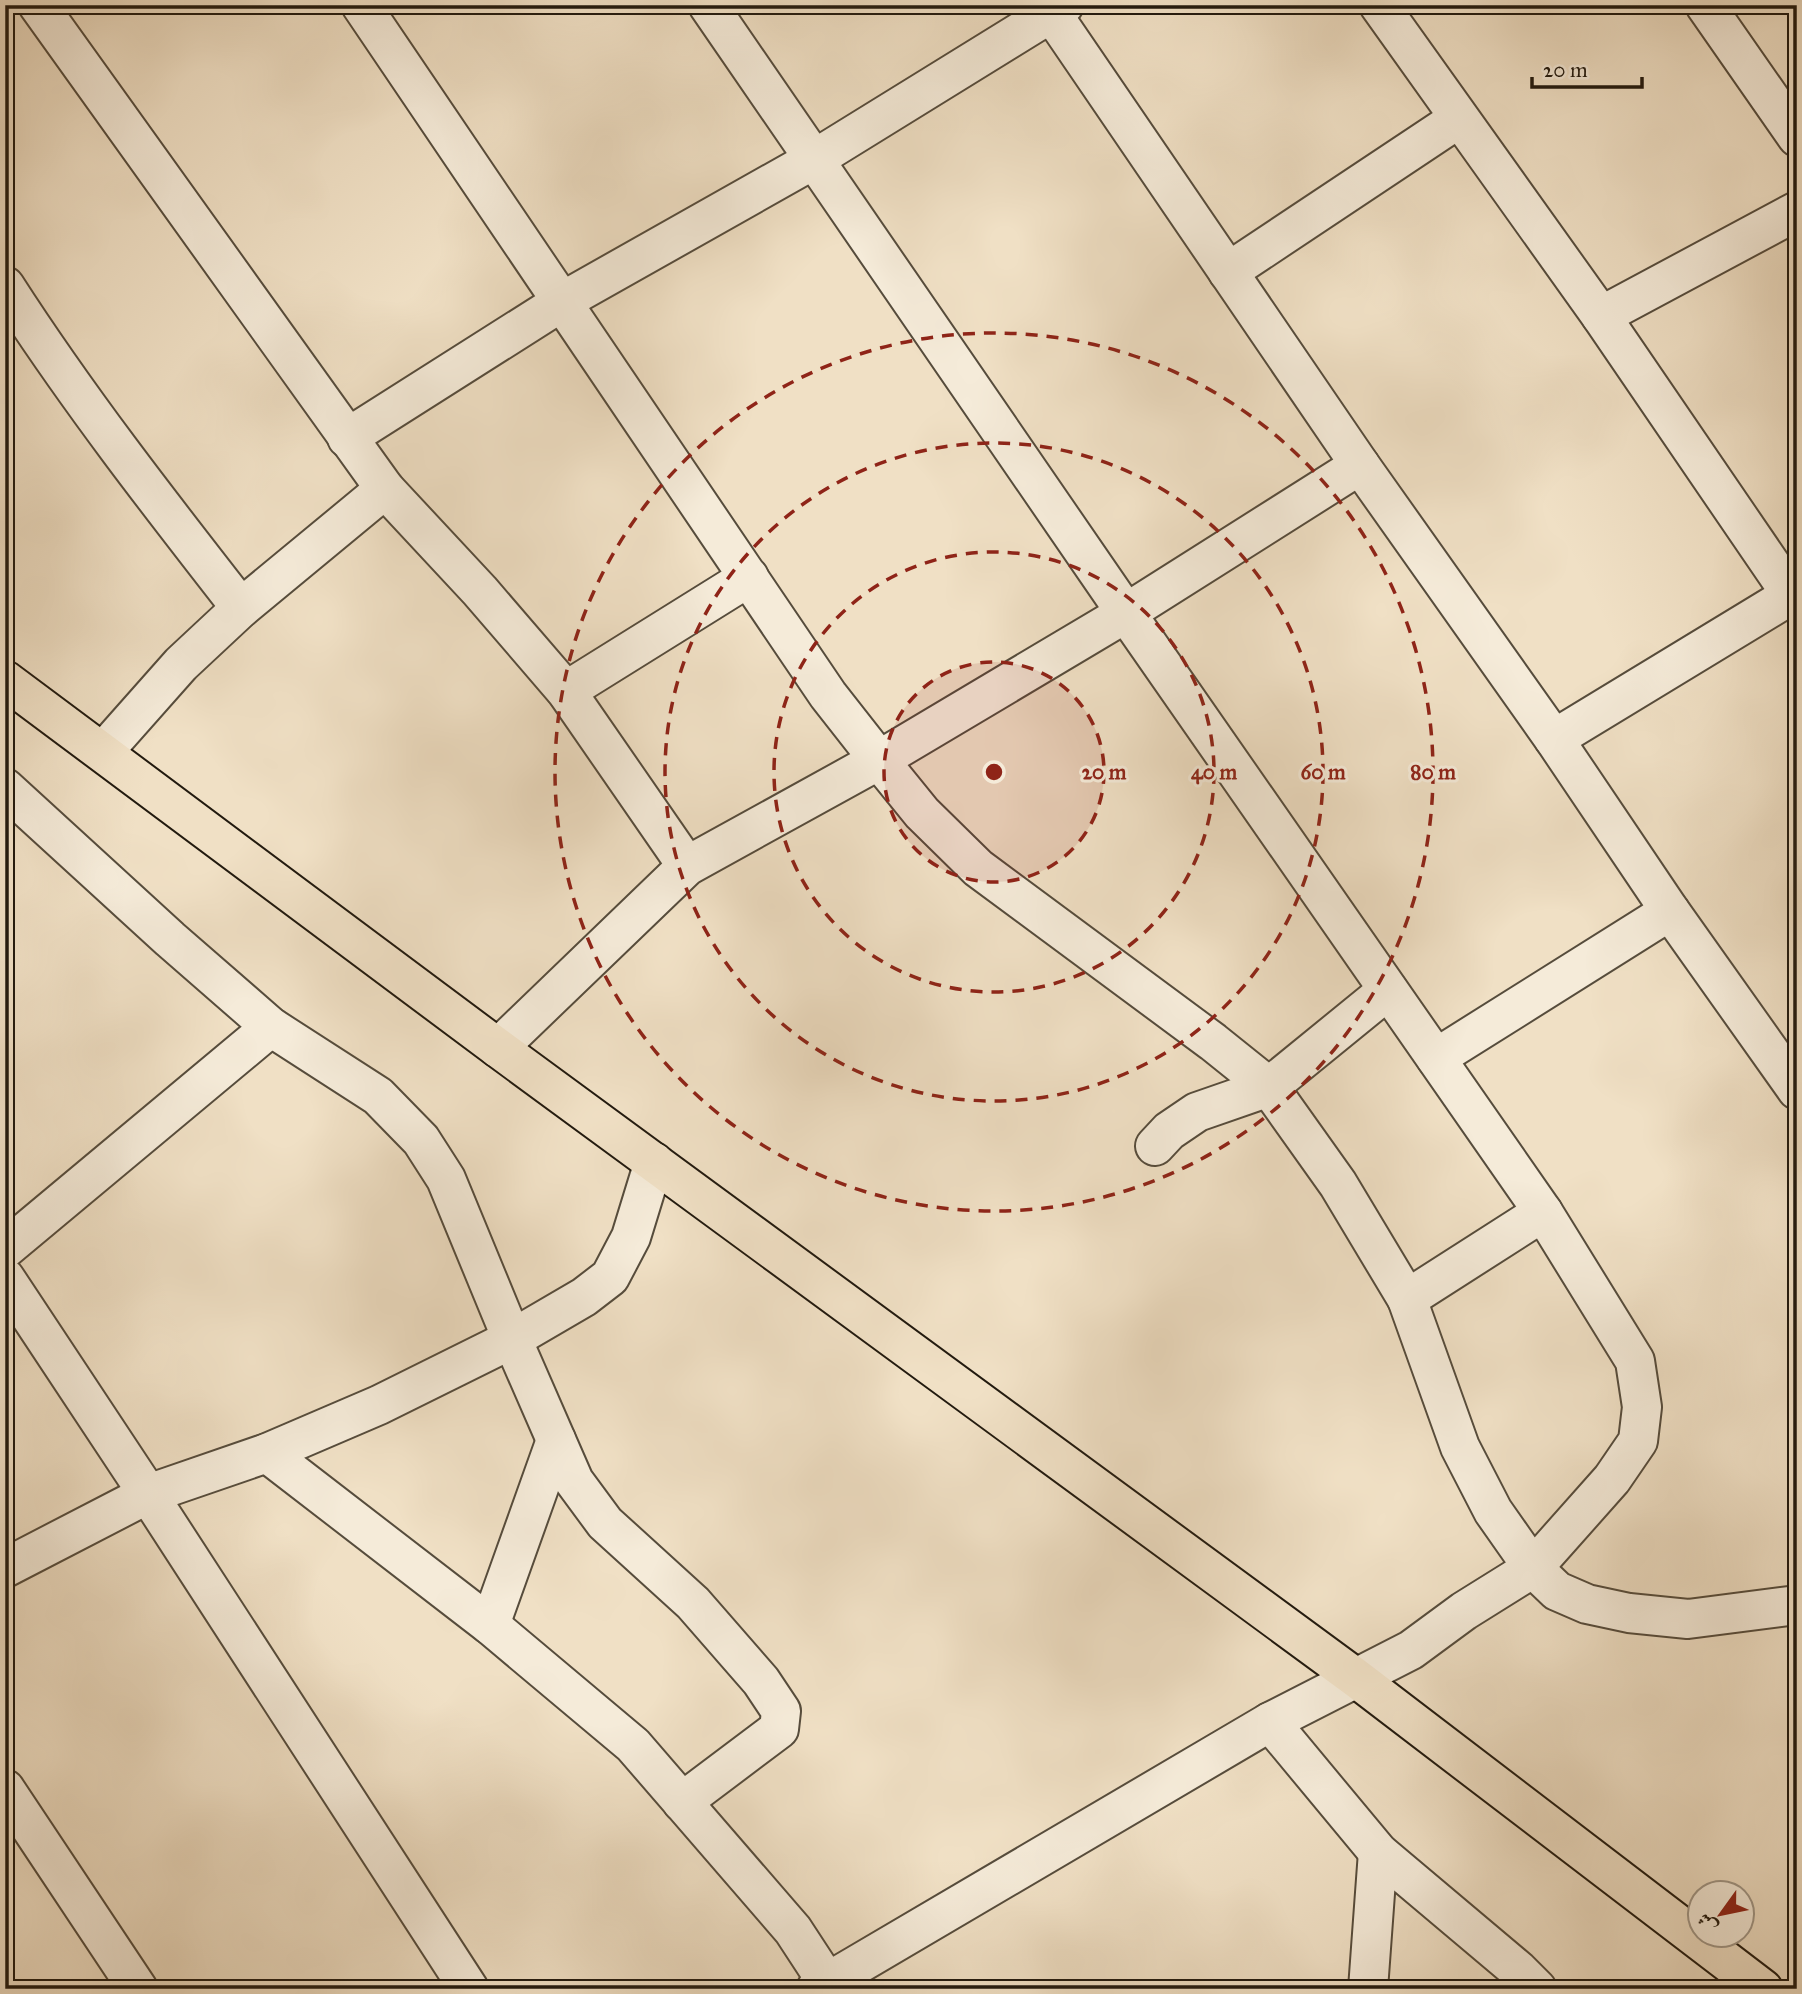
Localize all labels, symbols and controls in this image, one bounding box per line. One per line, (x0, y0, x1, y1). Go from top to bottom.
scale bar (1532, 46, 1643, 90)
text: 20 m (1543, 57, 1588, 83)
text: 20 m (1082, 759, 1127, 785)
text: 40 m (1191, 759, 1237, 785)
text: 60 m (1300, 759, 1346, 785)
text: 80 m (1410, 759, 1456, 785)
centre of rings (982, 760, 1006, 784)
north arrow (1686, 1878, 1756, 1948)
text: ش (1692, 1909, 1722, 1937)

